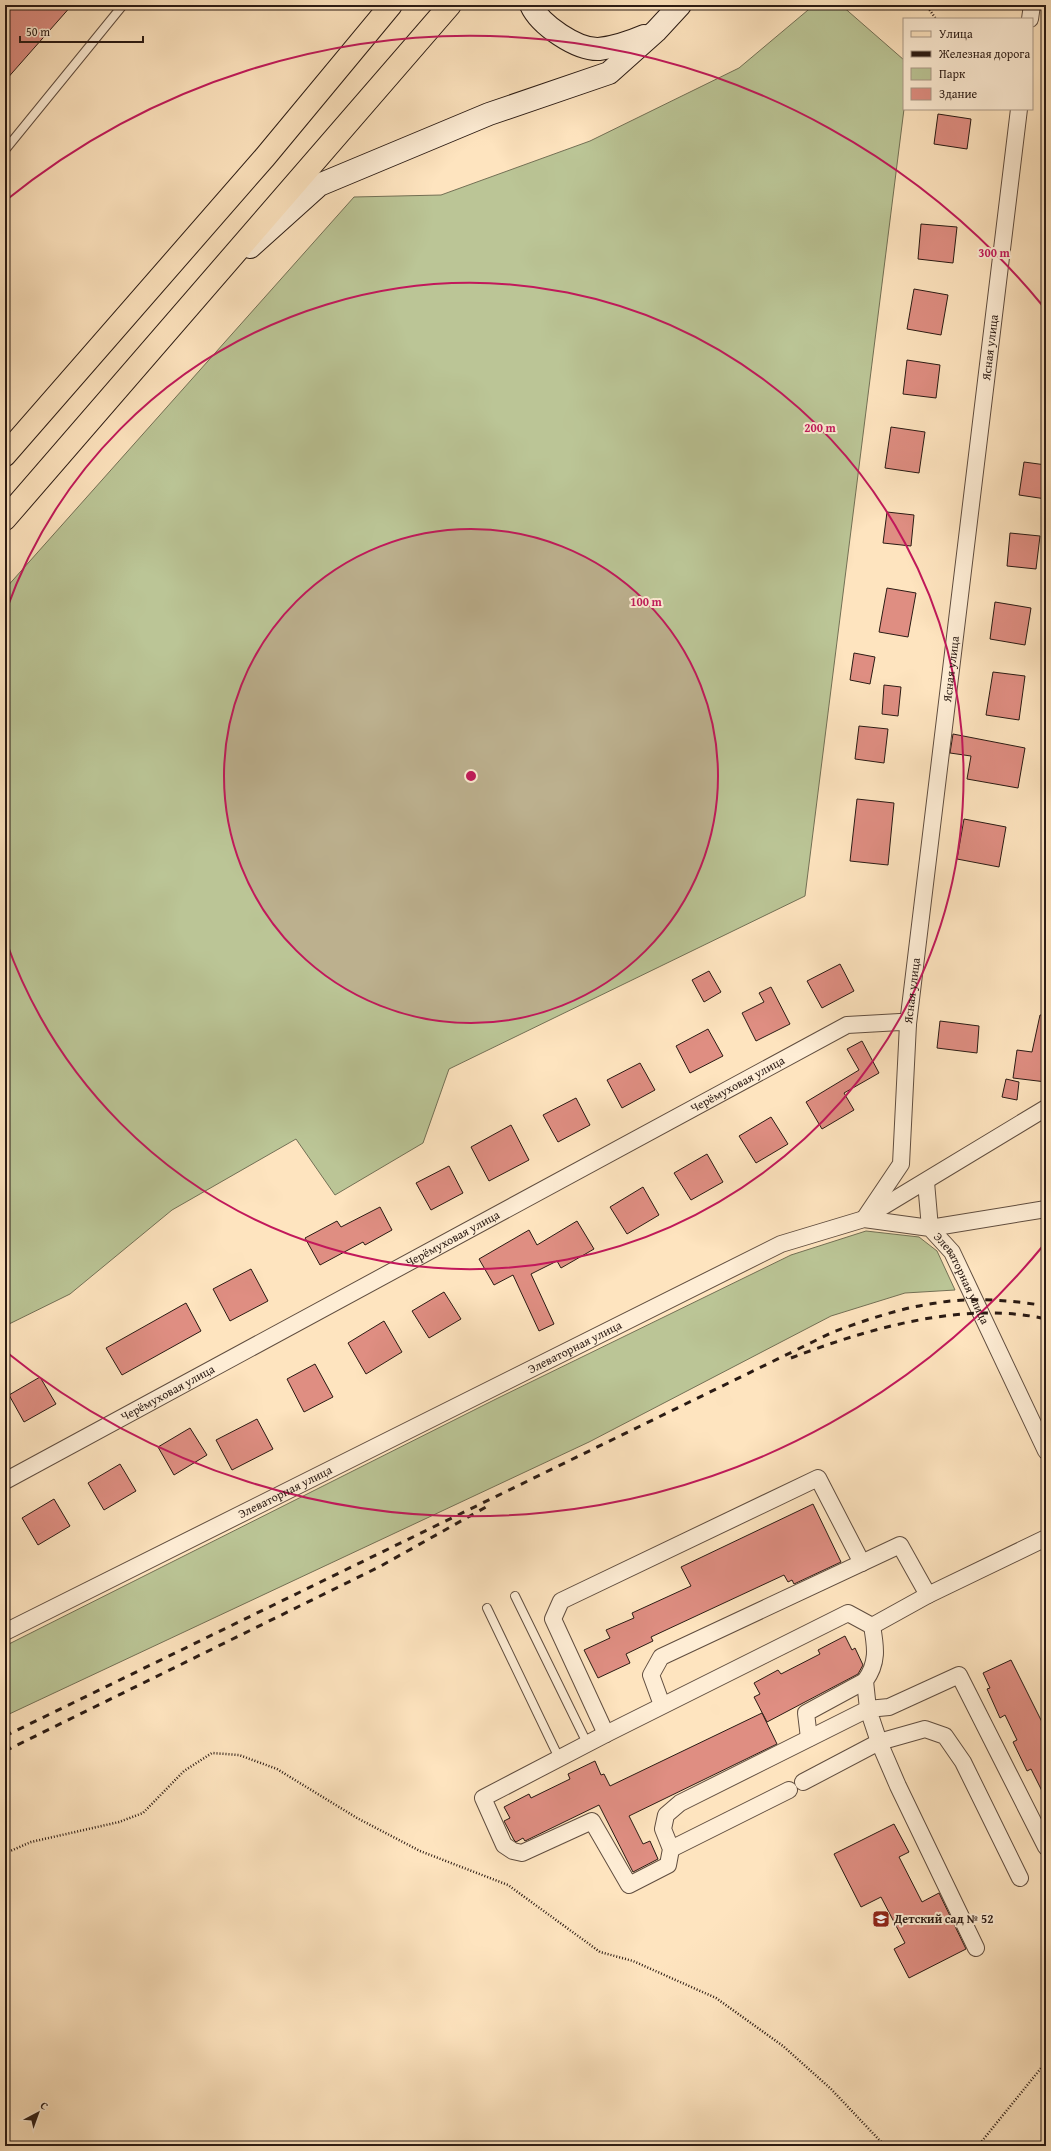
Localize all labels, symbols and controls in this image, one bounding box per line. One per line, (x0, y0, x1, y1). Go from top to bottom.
scale bar (20, 18, 143, 44)
legend (903, 18, 1033, 110)
text: 50 m (26, 23, 50, 40)
text: Улица (939, 25, 973, 42)
text: Железная дорога (938, 45, 1030, 62)
text: Парк (939, 65, 966, 82)
text: Здание (939, 85, 978, 102)
text: 300 m (978, 244, 1011, 261)
street label: Ясная улица (977, 313, 1002, 382)
text: 200 m (804, 419, 837, 436)
text: 100 m (630, 593, 663, 610)
street label: Ясная улица (938, 635, 963, 704)
centre of rings (464, 769, 478, 783)
street label: Ясная улица (899, 956, 924, 1026)
street label: Черёмуховая улица (687, 1051, 788, 1116)
street label: Черёмуховая улица (402, 1206, 503, 1271)
street label: Элеваторная улица (930, 1228, 994, 1327)
street label: Элеваторная улица (525, 1316, 625, 1377)
street label: Черёмуховая улица (117, 1360, 218, 1425)
street label: Элеваторная улица (235, 1461, 335, 1522)
school or university icon: Детский сад № 52 (871, 1909, 891, 1929)
place label: Детский сад № 52 (893, 1910, 993, 1927)
north arrow (18, 2093, 58, 2133)
text: С (37, 2097, 52, 2114)

